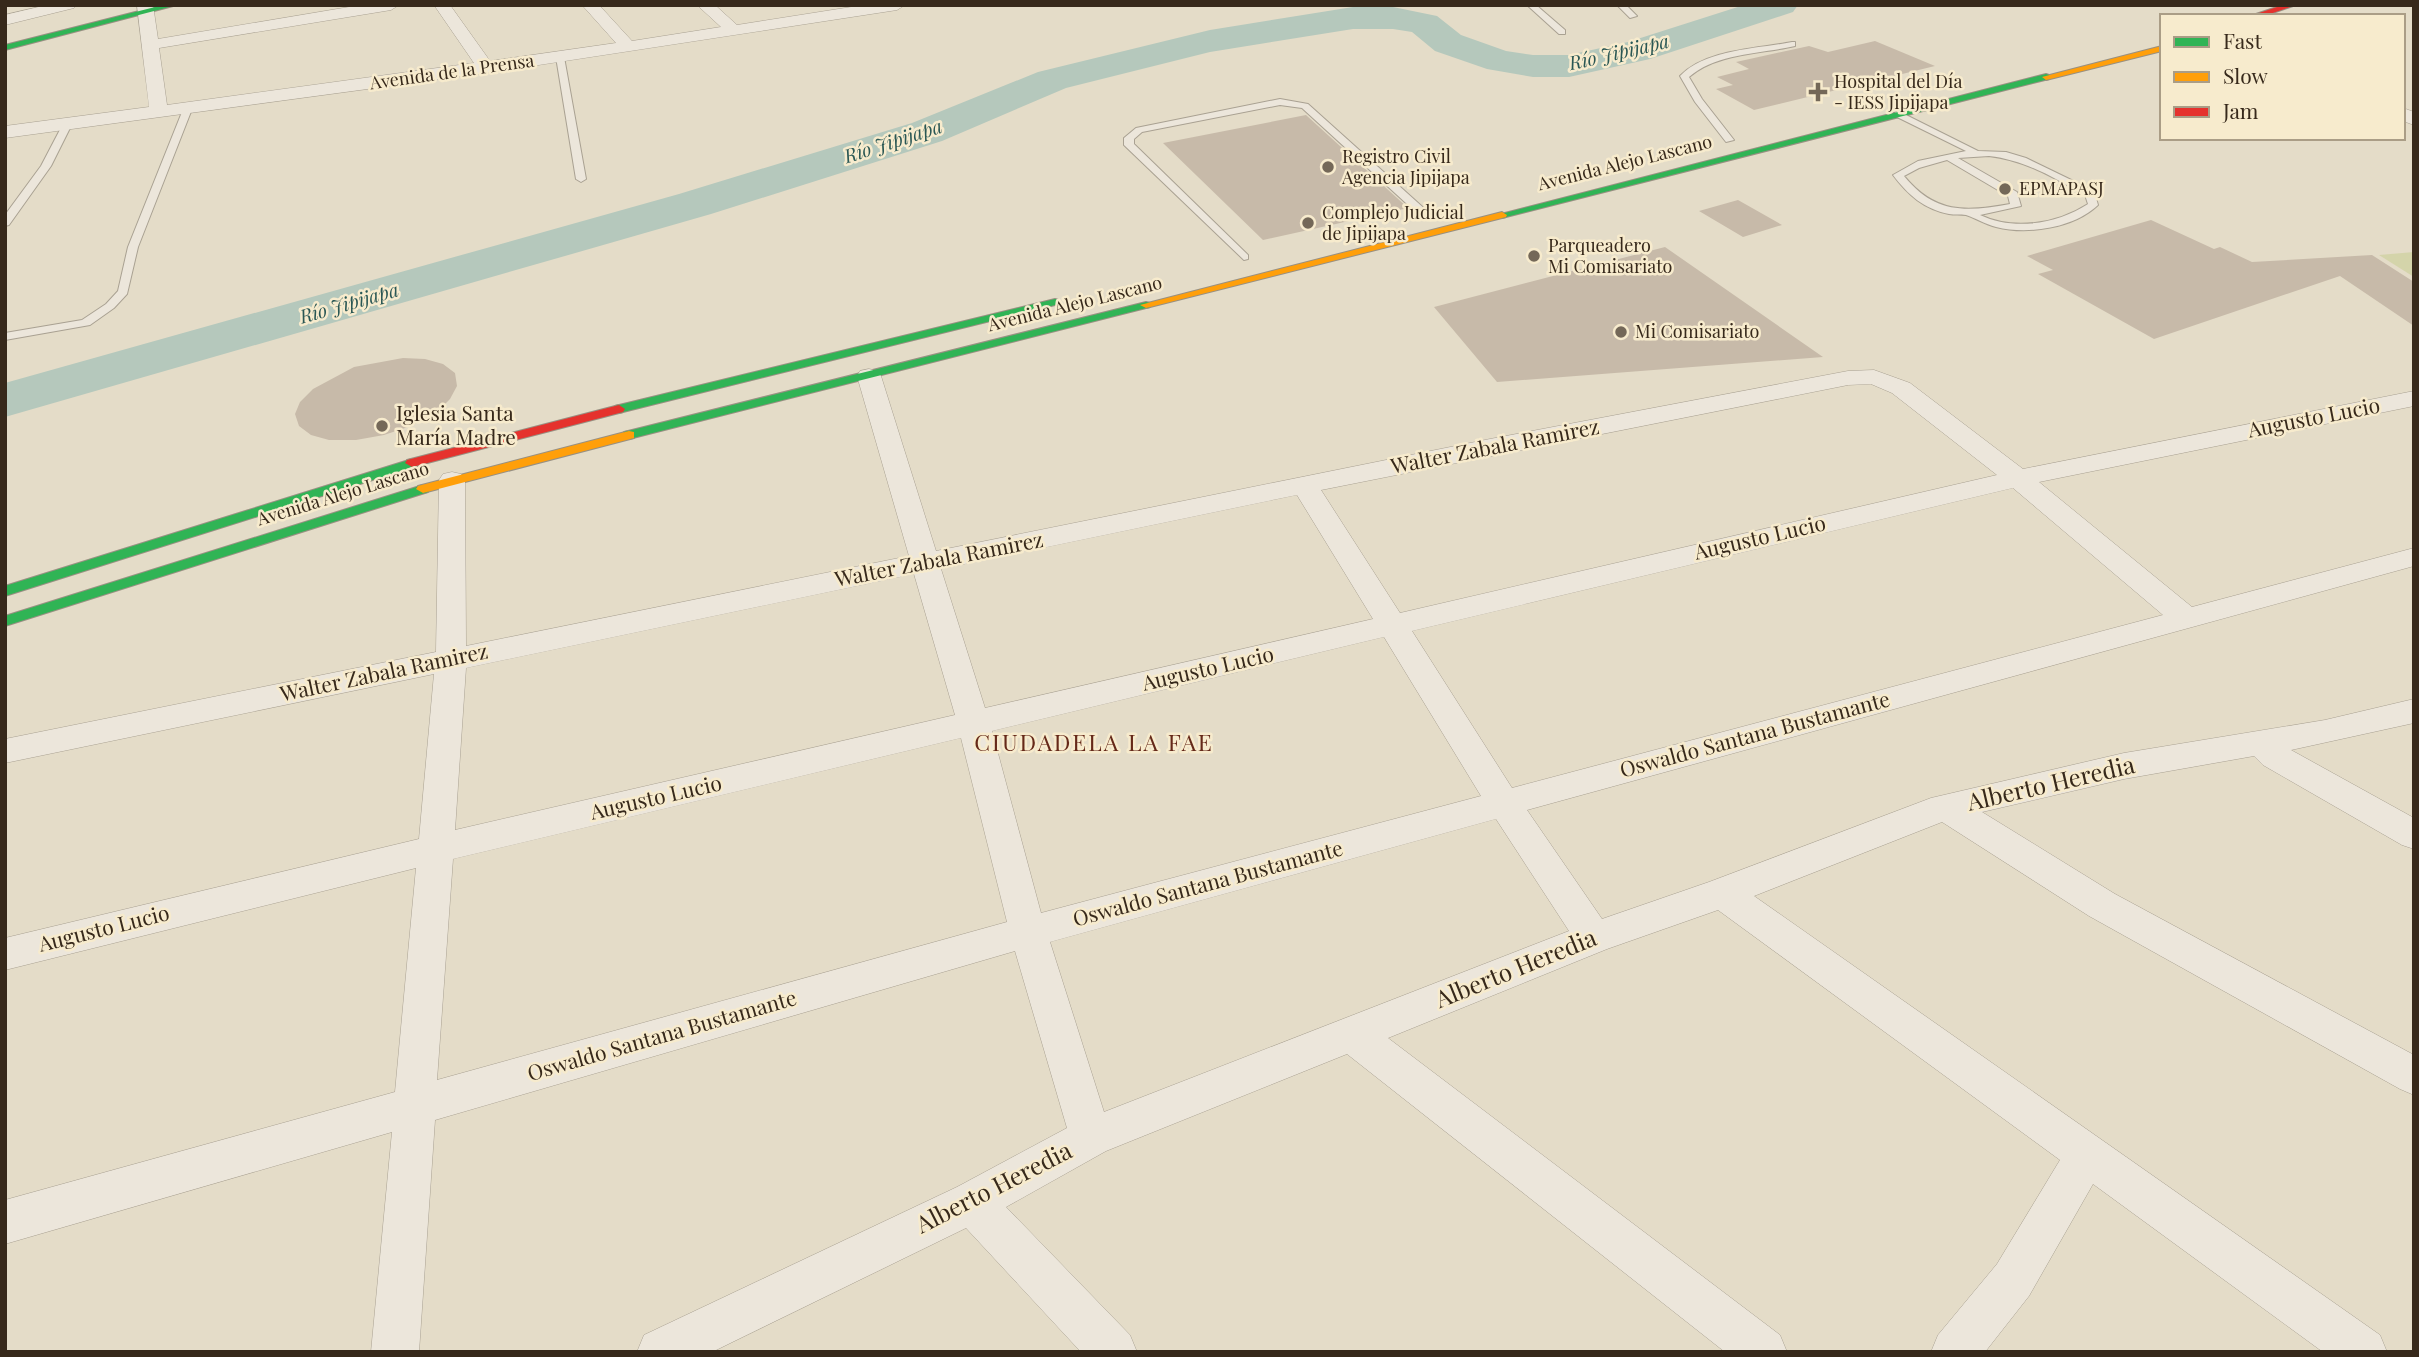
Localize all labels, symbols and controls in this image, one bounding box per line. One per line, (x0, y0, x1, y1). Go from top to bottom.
legend (2160, 14, 2405, 140)
text: Fast (2223, 26, 2262, 54)
water label: Río Jipijapa (1565, 27, 1671, 75)
street label: Avenida de la Prensa (367, 48, 536, 95)
text: Slow (2223, 61, 2268, 89)
place label: Hospital del Día - IESS Jipijapa (1834, 69, 1962, 114)
marker: Hospital del Día - IESS Jipijapa (1808, 82, 1828, 102)
text: Jam (2222, 96, 2259, 124)
water label: Río Jipijapa (839, 112, 945, 168)
street label: Avenida Alejo Lascano (1534, 129, 1714, 196)
place label: Registro Civil Agencia Jipijapa (1341, 144, 1470, 189)
marker: Registro Civil Agencia Jipijapa (1320, 159, 1336, 175)
place label: EPMAPASJ (2019, 176, 2104, 200)
marker: EPMAPASJ (1997, 181, 2013, 197)
place label: Complejo Judicial de Jipijapa (1322, 200, 1464, 245)
marker: Complejo Judicial de Jipijapa (1300, 215, 1316, 231)
place label: Parqueadero Mi Comisariato (1548, 233, 1673, 278)
marker: Parqueadero Mi Comisariato (1526, 248, 1542, 264)
street label: Avenida Alejo Lascano (984, 270, 1164, 337)
water label: Río Jipijapa (295, 275, 401, 329)
place label: Mi Comisariato (1635, 319, 1760, 343)
marker: Mi Comisariato (1613, 324, 1629, 340)
street label: Augusto Lucio (2244, 390, 2382, 443)
place label: Iglesia Santa María Madre (396, 398, 516, 450)
street label: Walter Zabala Ramirez (1387, 411, 1601, 479)
marker: Iglesia Santa María Madre (374, 418, 390, 434)
street label: Avenida Alejo Lascano (253, 455, 432, 531)
street label: Augusto Lucio (1690, 507, 1828, 565)
street label: Walter Zabala Ramirez (831, 524, 1045, 592)
street label: Walter Zabala Ramirez (276, 635, 490, 707)
street label: Augusto Lucio (1138, 638, 1276, 696)
street label: Oswaldo Santana Bustamante (1616, 683, 1893, 783)
district label: CIUDADELA LA FAE (974, 726, 1214, 757)
street label: Alberto Heredia (1963, 747, 2138, 817)
street label: Augusto Lucio (586, 767, 724, 825)
street label: Oswaldo Santana Bustamante (1069, 832, 1346, 932)
street label: Augusto Lucio (34, 897, 172, 957)
street label: Alberto Heredia (1429, 920, 1601, 1014)
street label: Oswaldo Santana Bustamante (524, 982, 799, 1086)
street label: Alberto Heredia (909, 1133, 1077, 1240)

